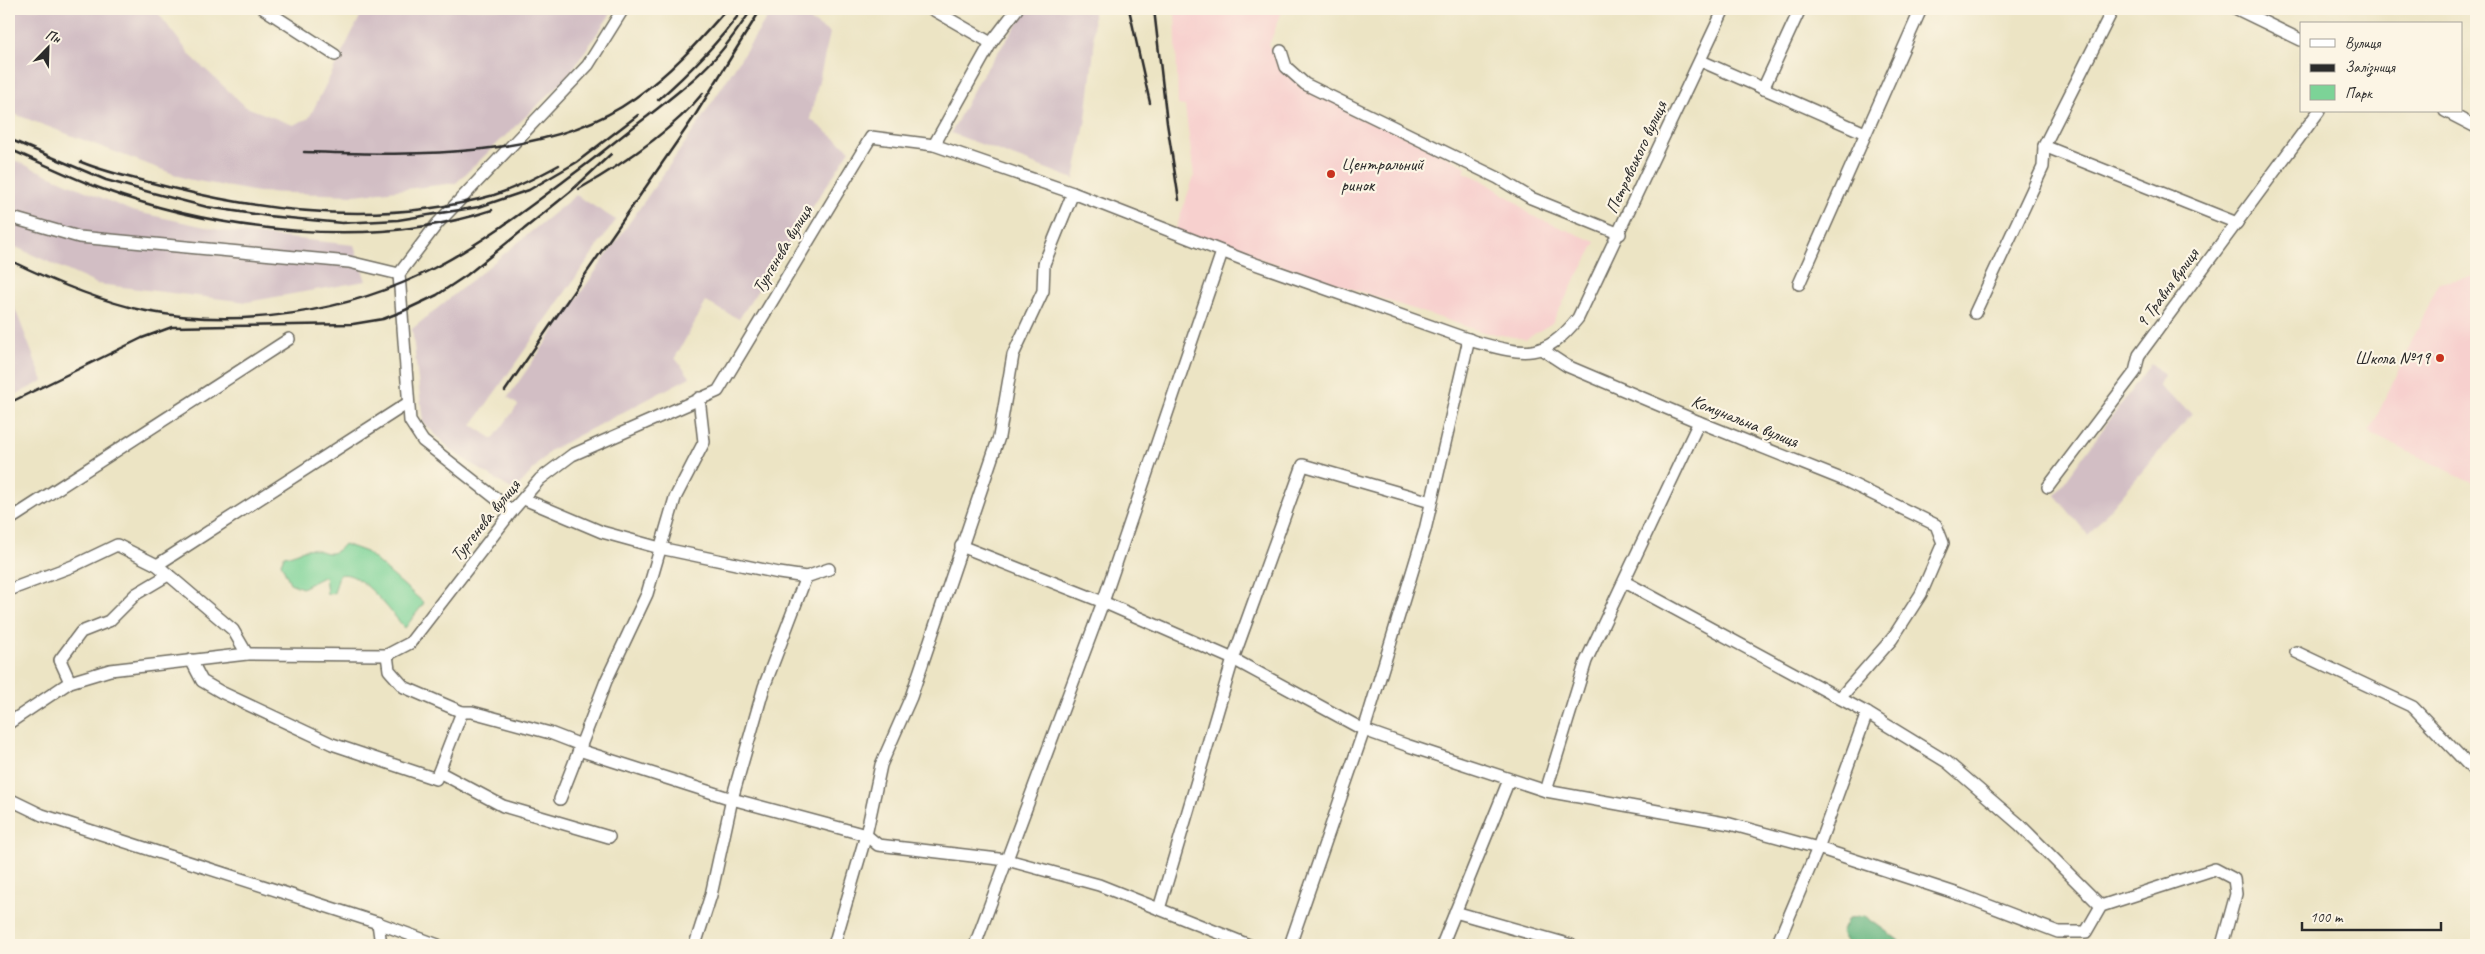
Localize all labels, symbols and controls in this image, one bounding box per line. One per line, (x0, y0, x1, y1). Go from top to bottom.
north arrow (22, 22, 72, 72)
legend (2300, 22, 2462, 112)
text: Пн (43, 26, 64, 47)
text: Вулиця (2345, 34, 2382, 53)
text: Залізниця (2345, 58, 2396, 77)
text: Парк (2345, 84, 2373, 103)
street label: Петровського вулиця (1600, 96, 1672, 217)
place label: Центральний ринок (1341, 153, 1425, 196)
marker: Центральний ринок (1325, 168, 1337, 180)
street label: Тургенева вулиця (747, 200, 818, 297)
street label: 9 Травня вулиця (2131, 243, 2204, 332)
place label: Школа №19 (2355, 347, 2432, 369)
marker: Школа №19 (2434, 352, 2446, 364)
street label: Комунальна вулиця (1688, 390, 1803, 453)
street label: Тургенева вулиця (445, 474, 526, 565)
scale bar (2302, 899, 2441, 931)
text: 100 m (2310, 908, 2344, 927)

